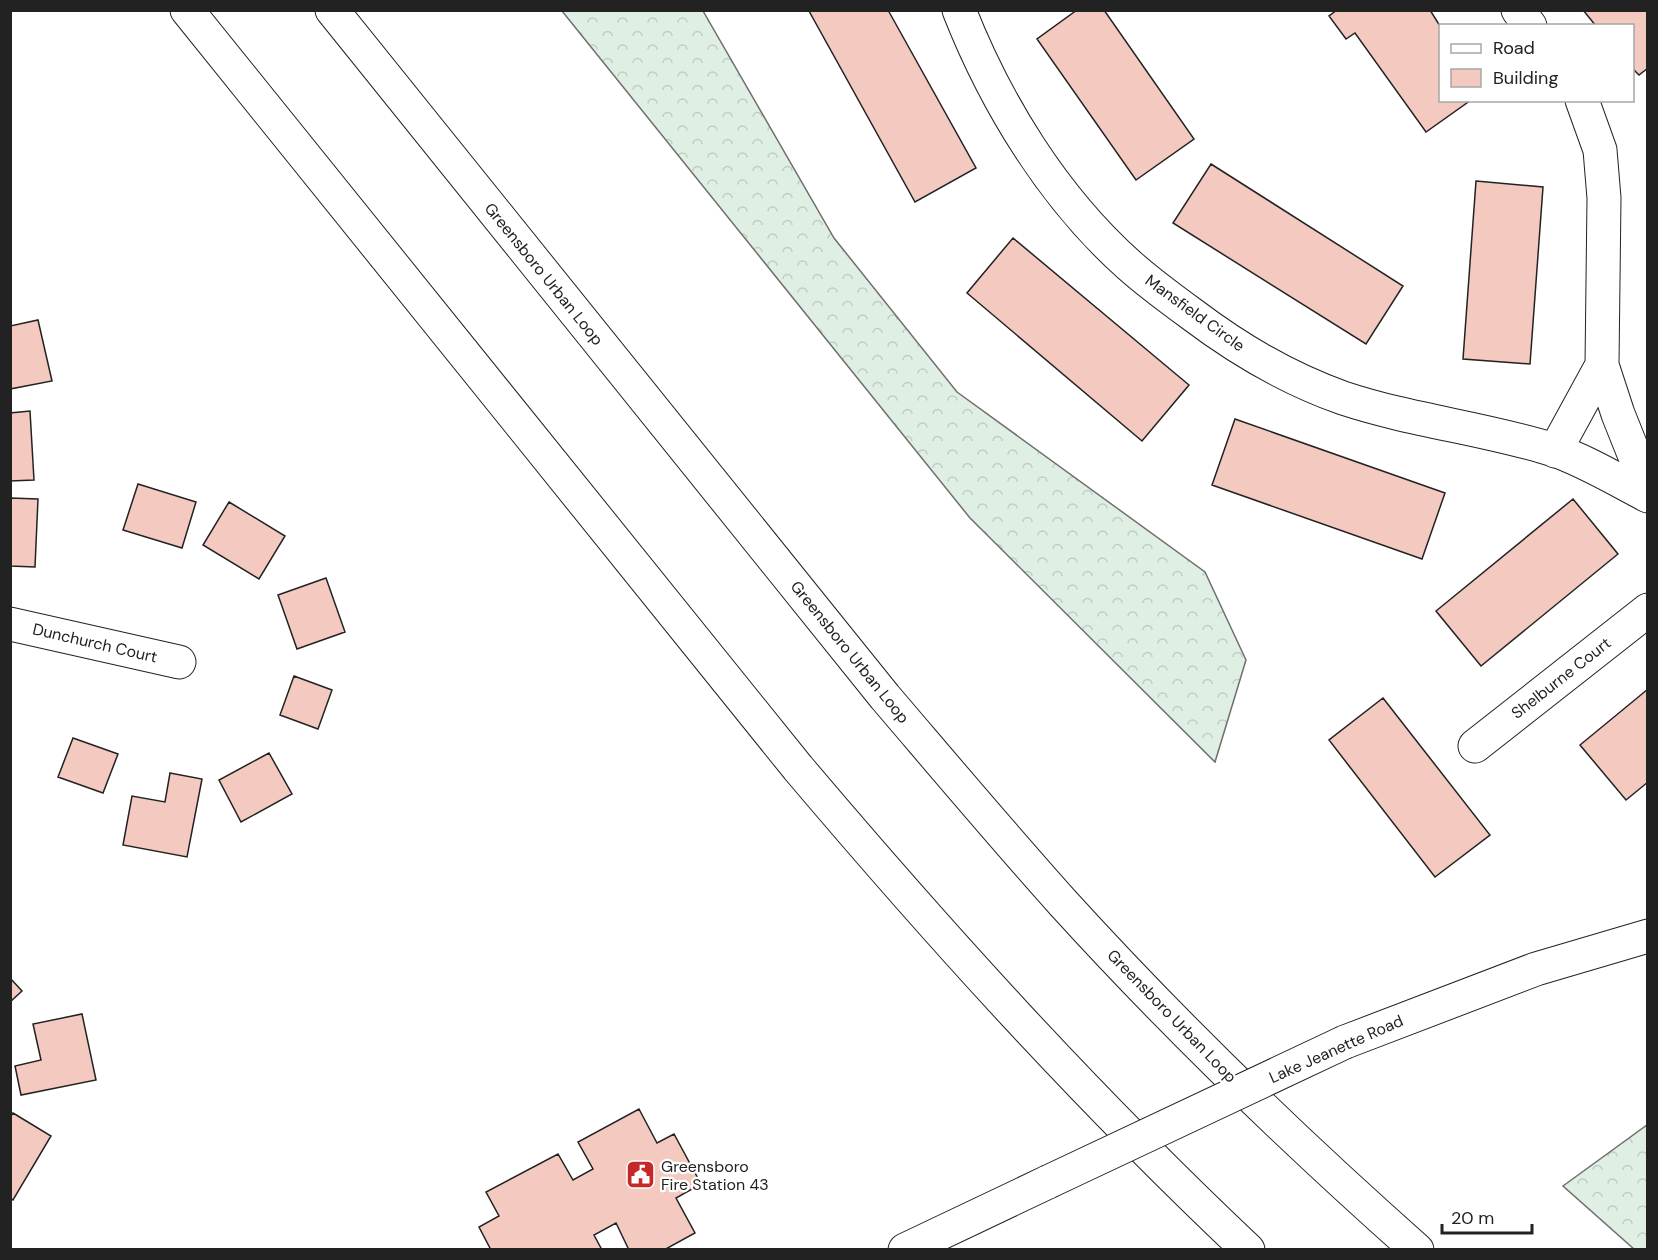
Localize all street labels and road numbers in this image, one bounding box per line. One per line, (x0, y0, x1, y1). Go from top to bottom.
street label: Greensboro Urban Loop (480, 198, 608, 350)
street label: Mansfield Circle (1141, 270, 1249, 356)
street label: Greensboro Urban Loop (786, 576, 914, 728)
street label: Dunchurch Court (31, 618, 159, 668)
street label: Shelburne Court (1507, 632, 1615, 724)
street label: Greensboro Urban Loop (1103, 945, 1241, 1087)
street label: Lake Jeanette Road (1266, 1010, 1406, 1088)

